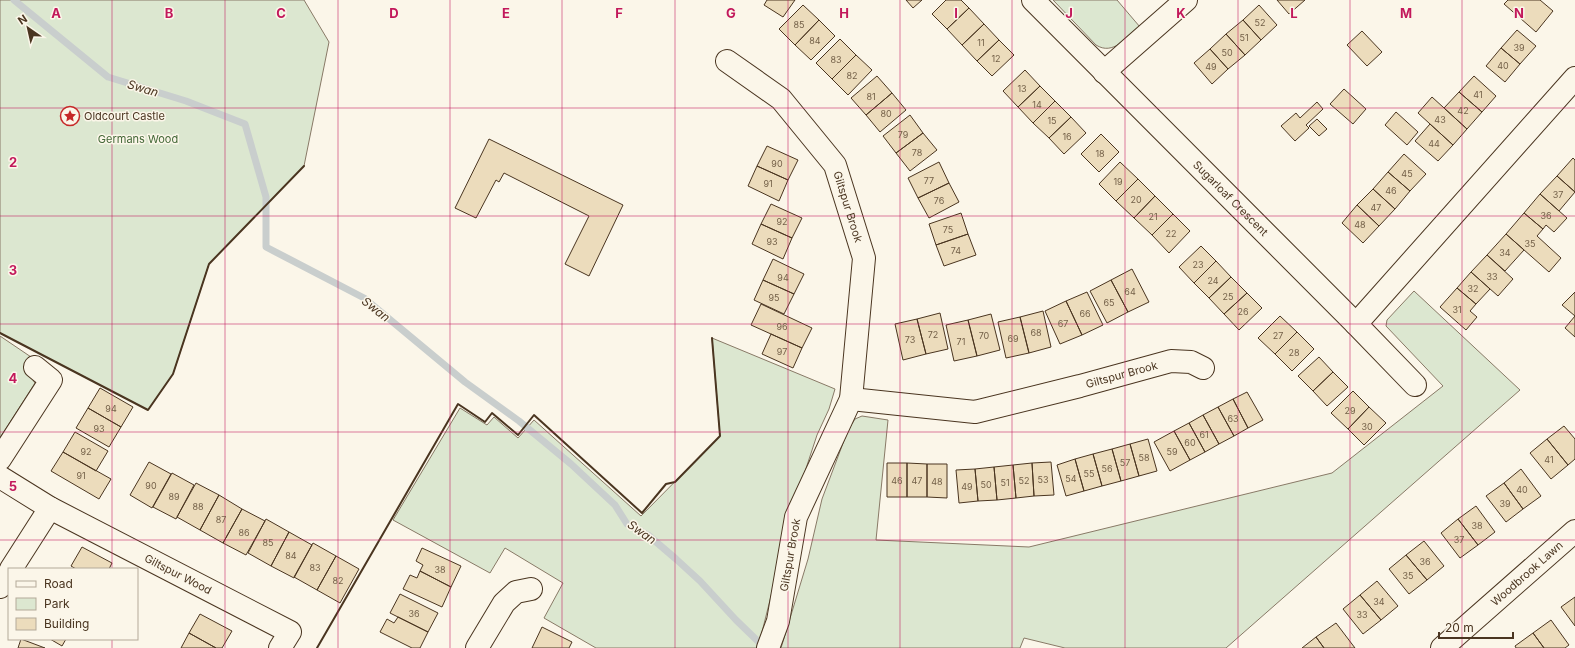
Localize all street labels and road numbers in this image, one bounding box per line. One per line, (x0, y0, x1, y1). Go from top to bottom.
street label: Sugarloaf Crescent (1190, 158, 1271, 239)
street label: Giltspur Brook (830, 169, 866, 244)
street label: Giltspur Brook (1084, 358, 1159, 391)
street label: Giltspur Brook (777, 517, 803, 593)
street label: Woodbrook Lawn (1488, 538, 1566, 609)
street label: Giltspur Wood (142, 551, 214, 597)

